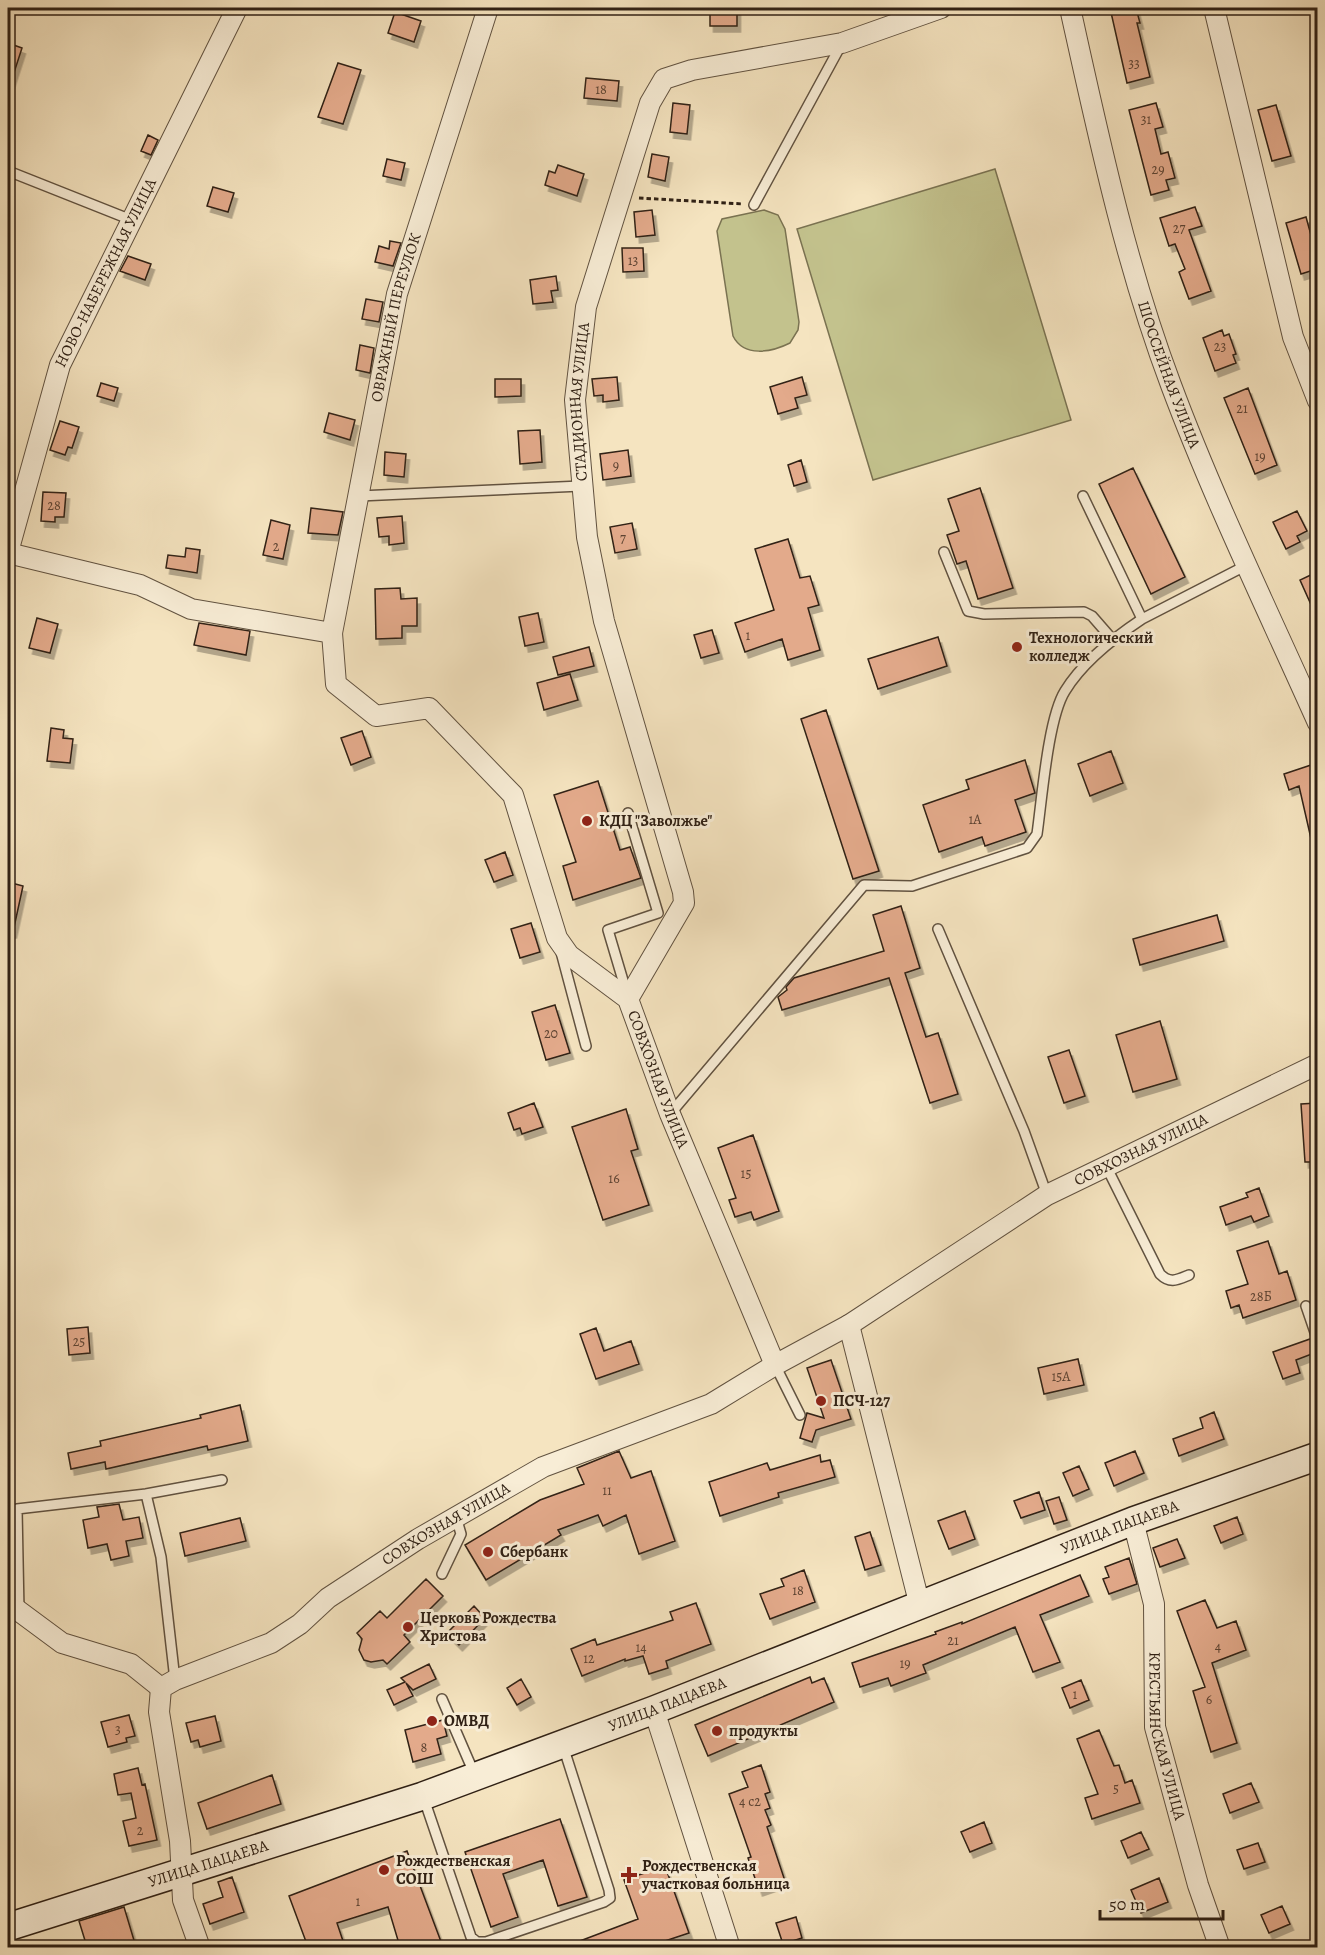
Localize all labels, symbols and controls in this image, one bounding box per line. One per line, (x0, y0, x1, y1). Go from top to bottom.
house number: 33 (1128, 54, 1140, 73)
house number: 18 (595, 80, 607, 99)
house number: 31 (1141, 110, 1152, 129)
house number: 29 (1151, 160, 1165, 179)
street label: НОВО-НАБЕРЕЖНАЯ УЛИЦА (50, 174, 162, 371)
house number: 27 (1173, 219, 1185, 238)
street label: ОВРАЖНЫЙ ПЕРЕУЛОК (366, 230, 427, 404)
house number: 13 (628, 251, 638, 270)
street label: ШОССЕЙНАЯ УЛИЦА (1132, 298, 1206, 452)
street label: СТАДИОННАЯ УЛИЦА (564, 321, 595, 482)
house number: 23 (1214, 337, 1226, 356)
house number: 21 (1236, 399, 1248, 418)
house number: 19 (1254, 447, 1266, 466)
house number: 9 (613, 456, 619, 475)
house number: 28 (47, 496, 61, 515)
house number: 7 (620, 529, 626, 548)
house number: 2 (273, 537, 280, 556)
house number: 1 (746, 626, 751, 645)
place label: Технологический колледж (1029, 627, 1153, 667)
marker: Технологический колледж (1010, 640, 1024, 654)
place label: КДЦ "Заволжье" (599, 810, 712, 832)
house number: 1А (969, 810, 982, 829)
marker: КДЦ "Заволжье" (580, 814, 594, 828)
street label: СОВХОЗНАЯ УЛИЦА (622, 1007, 694, 1152)
house number: 20 (544, 1024, 558, 1043)
street label: СОВХОЗНАЯ УЛИЦА (1070, 1108, 1212, 1191)
house number: 15 (741, 1164, 751, 1183)
house number: 16 (608, 1169, 620, 1188)
house number: 28Б (1250, 1287, 1272, 1306)
house number: 25 (73, 1332, 85, 1351)
house number: 15А (1052, 1367, 1071, 1386)
place label: ПСЧ-127 (833, 1390, 890, 1412)
marker: ПСЧ-127 (814, 1394, 828, 1408)
street label: СОВХОЗНАЯ УЛИЦА (377, 1477, 515, 1571)
house number: 11 (602, 1481, 612, 1500)
street label: УЛИЦА ПАЦАЕВА (1057, 1495, 1182, 1559)
place label: Сбербанк (500, 1541, 568, 1563)
marker: Сбербанк (481, 1545, 495, 1559)
house number: 18 (792, 1581, 804, 1600)
place label: Церковь Рождества Христова (420, 1607, 557, 1647)
marker: Церковь Рождества Христова (401, 1620, 415, 1634)
house number: 21 (947, 1631, 959, 1650)
house number: 4 (1215, 1637, 1221, 1656)
house number: 14 (635, 1638, 647, 1657)
house number: 12 (583, 1649, 595, 1668)
street label: КРЕСТЬЯНСКАЯ УЛИЦА (1143, 1652, 1191, 1823)
house number: 19 (899, 1654, 911, 1673)
street label: УЛИЦА ПАЦАЕВА (605, 1671, 730, 1737)
house number: 1 (1073, 1685, 1078, 1704)
house number: 6 (1206, 1690, 1212, 1709)
place label: ОМВД (444, 1710, 489, 1732)
marker: ОМВД (425, 1714, 439, 1728)
house number: 3 (115, 1720, 121, 1739)
place label: продукты (729, 1720, 798, 1742)
marker: продукты (710, 1724, 724, 1738)
house number: 8 (421, 1738, 428, 1757)
house number: 5 (1113, 1779, 1119, 1798)
house number: 4 с2 (739, 1792, 761, 1811)
house number: 2 (137, 1821, 144, 1840)
street label: УЛИЦА ПАЦАЕВА (145, 1834, 272, 1893)
place label: Рождественская СОШ (396, 1850, 511, 1890)
place label: Рождественская участковая больница (641, 1855, 790, 1895)
marker: Рождественская СОШ (377, 1863, 391, 1877)
marker: Рождественская участковая больница (620, 1866, 638, 1884)
scale bar (1100, 1883, 1223, 1921)
house number: 1 (356, 1892, 361, 1911)
text: 50 m (1109, 1892, 1145, 1916)

